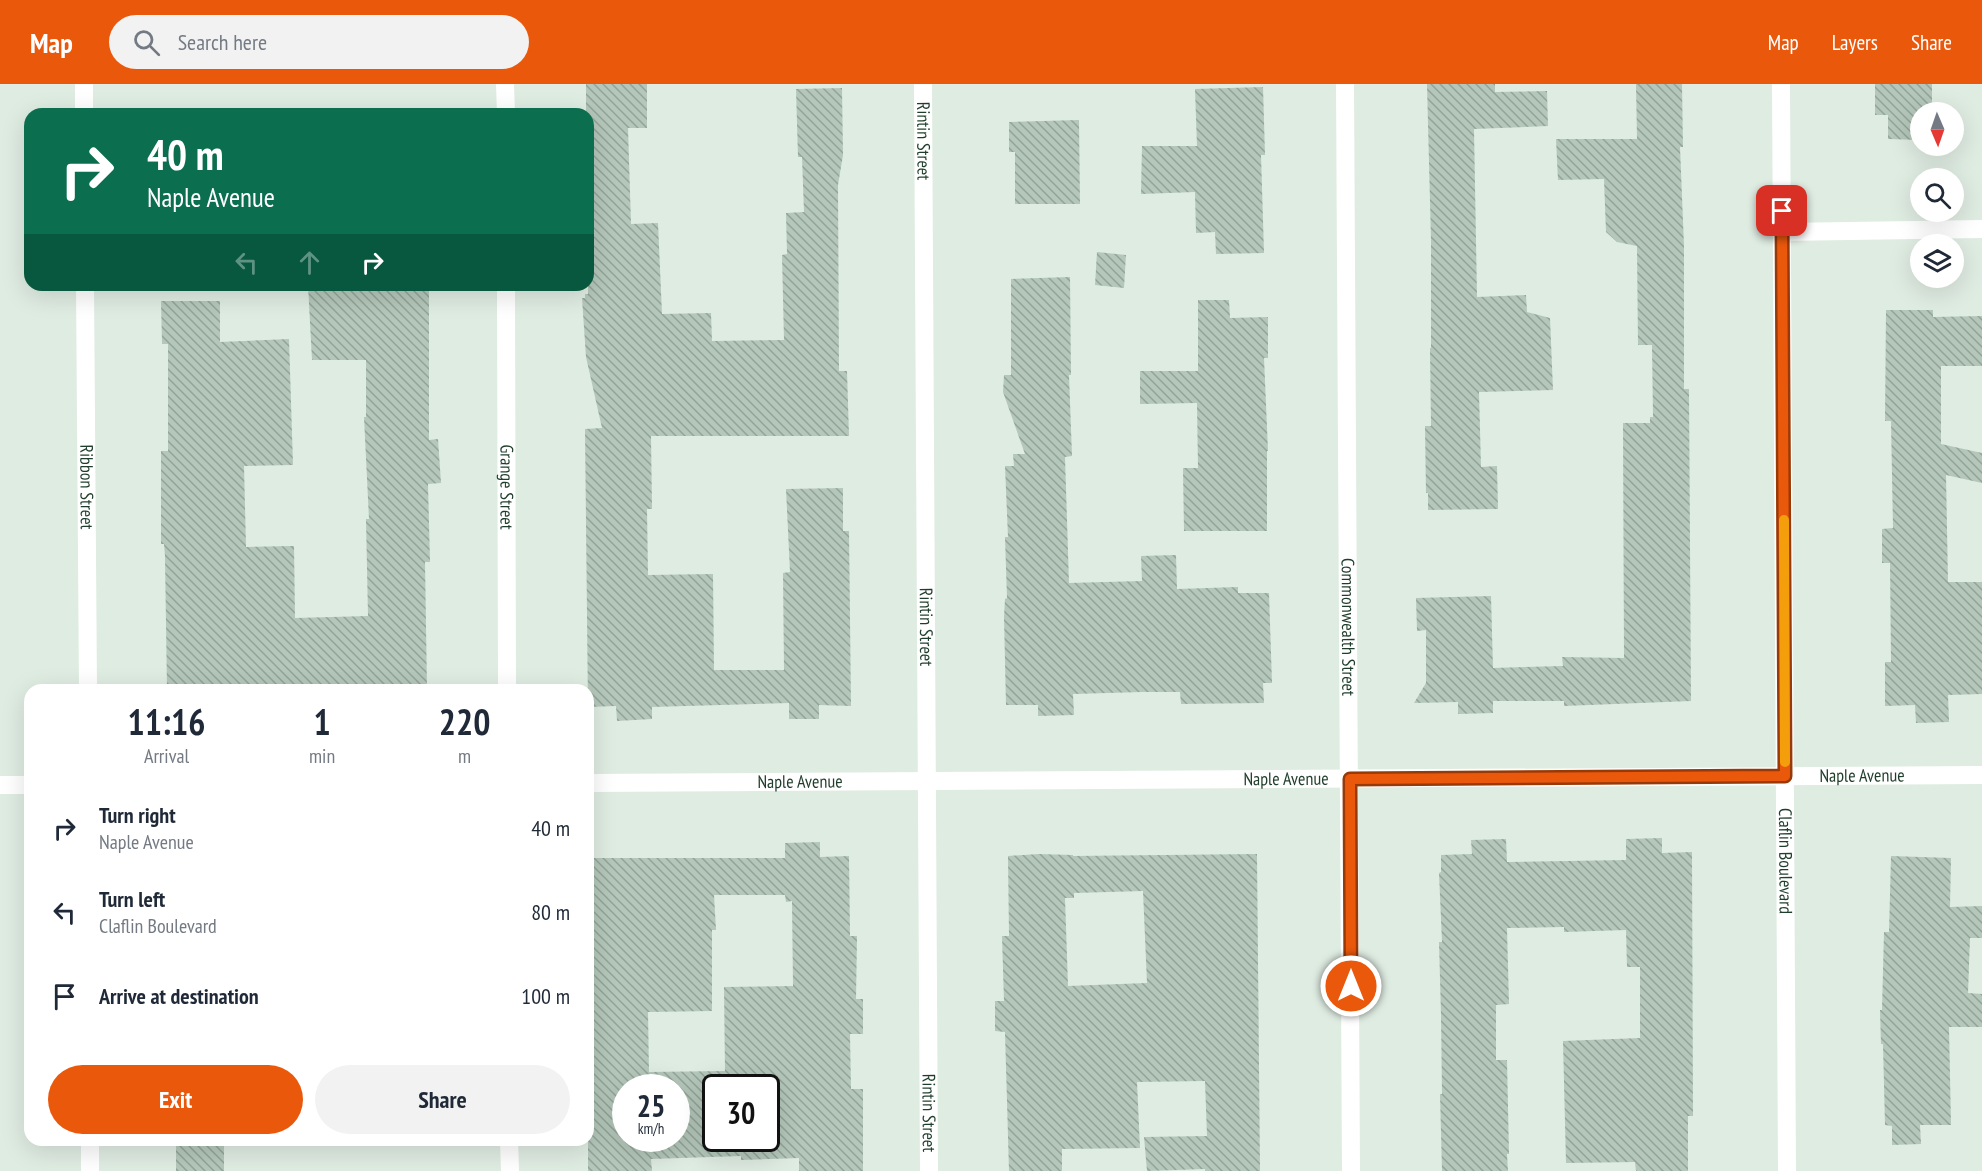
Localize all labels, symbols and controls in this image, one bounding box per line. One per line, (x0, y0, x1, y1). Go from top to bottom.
search box (109, 15, 529, 69)
text: Map (30, 24, 73, 61)
icon: search (130, 26, 163, 59)
text: Search here (178, 28, 267, 56)
text: Map (1768, 29, 1799, 56)
text: Layers (1832, 29, 1878, 56)
text: Share (1911, 29, 1952, 56)
street label: Rintin Street (912, 102, 936, 180)
north arrow (1910, 102, 1964, 156)
map controls (1910, 102, 1964, 288)
text: 40 m (147, 127, 224, 182)
icon: right (48, 132, 126, 210)
button: search (1910, 168, 1964, 222)
text: Naple Avenue (147, 180, 275, 214)
pin (1756, 185, 1807, 236)
icon: arrive (1765, 194, 1798, 227)
button: layers (1910, 234, 1964, 288)
icon: left (230, 246, 263, 279)
icon: ahead (293, 246, 326, 279)
icon: right (356, 246, 389, 279)
street label: Ribbon Street (75, 444, 99, 530)
street label: Grange Street (495, 444, 519, 530)
street label: Commonwealth Street (1337, 558, 1360, 696)
street label: Rintin Street (915, 588, 938, 666)
text: 11:16 (128, 698, 205, 745)
text: 1 (313, 698, 331, 745)
text: 220 (439, 698, 490, 745)
text: Arrival (144, 743, 189, 769)
text: min (309, 743, 335, 769)
text: m (458, 743, 471, 769)
street label: Naple Avenue (1819, 763, 1905, 787)
street label: Naple Avenue (1243, 767, 1329, 790)
street label: Naple Avenue (757, 770, 843, 793)
text: Turn right (99, 801, 176, 829)
street label: Claflin Boulevard (1774, 808, 1798, 914)
icon: right (48, 812, 81, 845)
text: 40 m (531, 814, 570, 842)
text: Naple Avenue (99, 829, 194, 855)
text: Turn left (99, 885, 165, 913)
icon: left (48, 896, 81, 929)
text: 80 m (531, 898, 570, 926)
text: Claflin Boulevard (99, 913, 217, 939)
position arrow (1319, 954, 1383, 1018)
icon: arrive (48, 980, 81, 1013)
text: Arrive at destination (99, 982, 259, 1010)
text: 100 m (521, 982, 570, 1010)
button: Exit (48, 1065, 303, 1134)
button: Share (315, 1065, 570, 1134)
speed limit sign: 30 (702, 1074, 780, 1152)
street label: Rintin Street (917, 1074, 941, 1152)
text: 25 (637, 1086, 665, 1125)
text: km/h (638, 1119, 664, 1138)

